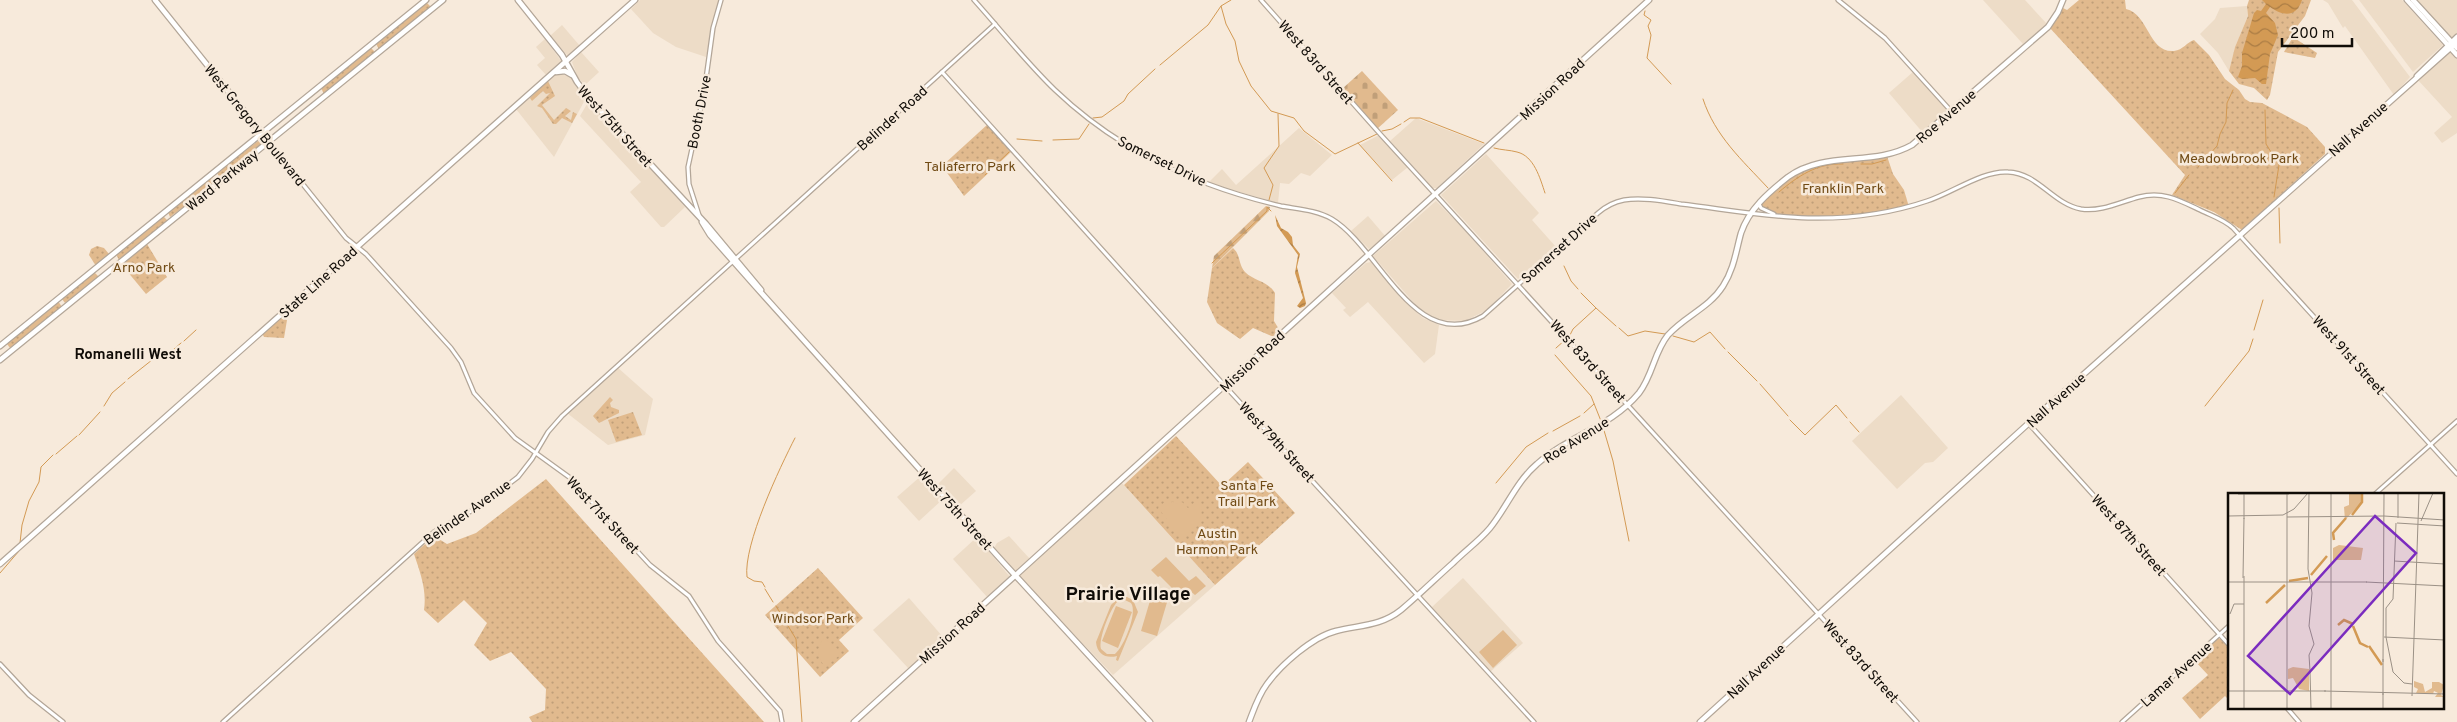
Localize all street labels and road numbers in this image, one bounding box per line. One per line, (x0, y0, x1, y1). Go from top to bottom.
street label: West 83rd Street (1274, 18, 1356, 108)
street label: Mission Road (1517, 56, 1589, 125)
street label: West Gregory Boulevard (200, 62, 308, 190)
street label: Booth Drive (685, 74, 716, 150)
street label: West 75th Street (573, 83, 655, 171)
street label: Belinder Road (854, 83, 932, 155)
street label: Roe Avenue (1913, 86, 1981, 148)
street label: Nall Avenue (2326, 99, 2392, 161)
street label: Somerset Drive (1114, 134, 1208, 191)
street label: Ward Parkway (183, 147, 263, 216)
street label: Somerset Drive (1518, 211, 1602, 288)
street label: State Line Road (276, 244, 362, 323)
street label: West 91st Street (2308, 313, 2388, 399)
street label: West 83rd Street (1545, 317, 1629, 407)
street label: Mission Road (1217, 328, 1289, 397)
street label: Nall Avenue (2024, 370, 2090, 432)
street label: West 79th Street (1234, 399, 1317, 487)
street label: Roe Avenue (1541, 414, 1613, 468)
street label: West 75th Street (913, 466, 995, 554)
street label: West 71st Street (562, 474, 642, 558)
street label: Belinder Avenue (421, 477, 515, 550)
street label: West 87th Street (2087, 492, 2169, 580)
street label: Mission Road (917, 600, 989, 668)
street label: West 83rd Street (1818, 617, 1902, 707)
street label: Lamar Avenue (2138, 639, 2216, 711)
street label: Nall Avenue (1724, 641, 1790, 703)

